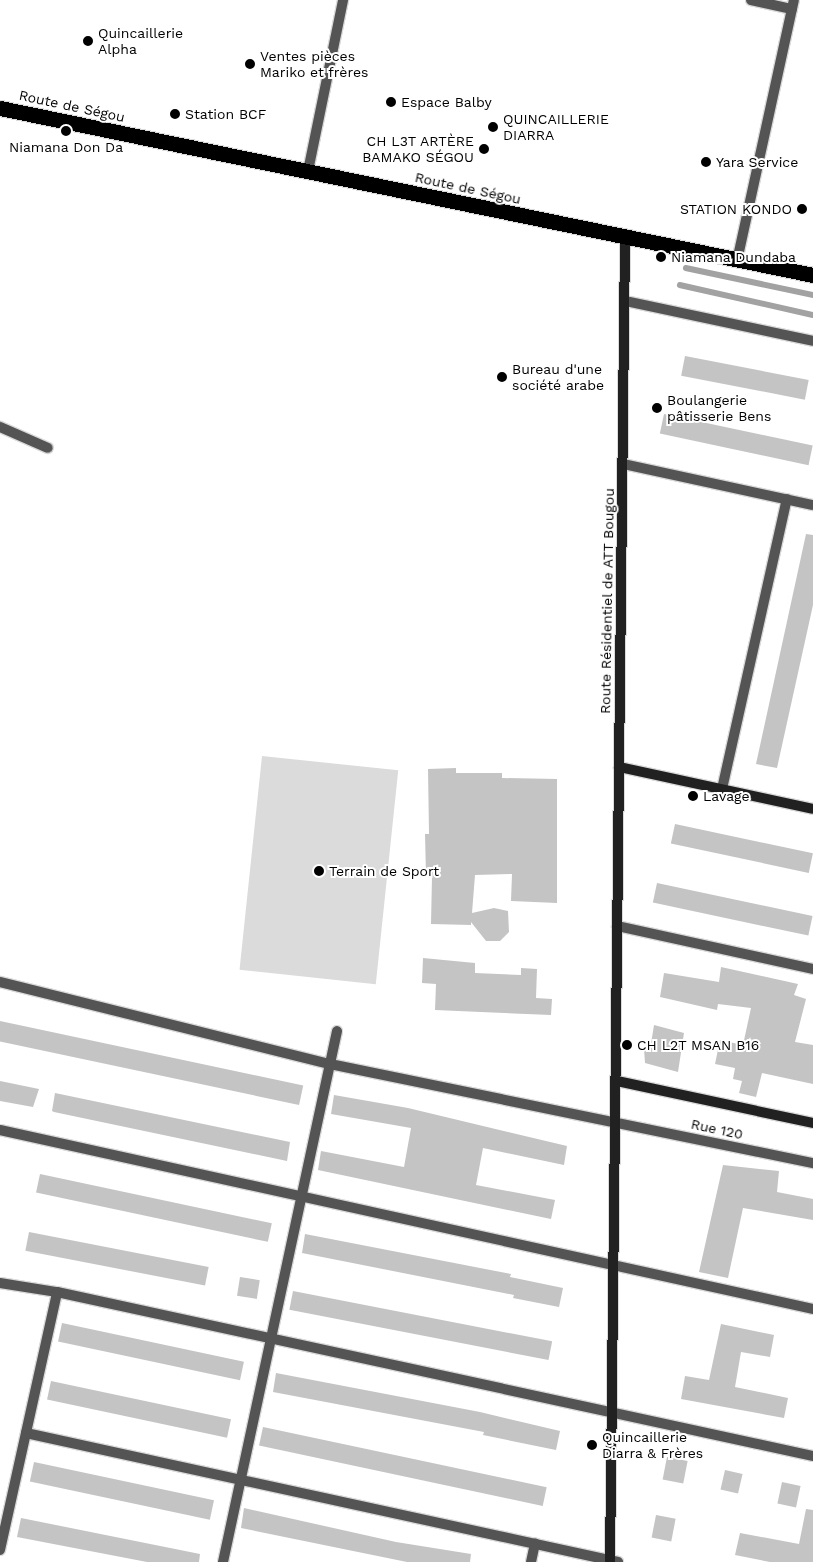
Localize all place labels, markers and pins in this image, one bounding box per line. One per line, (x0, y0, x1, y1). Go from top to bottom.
place label: Quincaillerie Alpha (98, 25, 183, 58)
marker: Quincaillerie Alpha (82, 35, 94, 47)
place label: Ventes pièces Mariko et frères (260, 48, 369, 80)
marker: Ventes pièces Mariko et frères (244, 58, 256, 70)
place label: Espace Balby (401, 94, 492, 110)
marker: Espace Balby (385, 96, 397, 108)
place label: Station BCF (185, 106, 266, 122)
marker: Station BCF (169, 108, 181, 120)
place label: QUINCAILLERIE DIARRA (503, 111, 609, 144)
marker: QUINCAILLERIE DIARRA (487, 121, 499, 133)
marker: Niamana Don Da (60, 125, 72, 137)
place label: CH L3T ARTÈRE BAMAKO SÉGOU (362, 133, 474, 166)
place label: Niamana Don Da (9, 139, 123, 155)
marker: CH L3T ARTÈRE BAMAKO SÉGOU (478, 143, 490, 155)
place label: Yara Service (716, 154, 799, 170)
marker: Yara Service (700, 156, 712, 168)
place label: STATION KONDO (680, 201, 792, 217)
marker: STATION KONDO (796, 203, 808, 215)
place label: Niamana Dundaba (671, 249, 796, 265)
marker: Niamana Dundaba (655, 251, 667, 263)
place label: Bureau d'une société arabe (512, 361, 604, 394)
marker: Bureau d'une société arabe (496, 371, 508, 383)
place label: Boulangerie pâtisserie Bens (667, 392, 771, 424)
marker: Boulangerie pâtisserie Bens (651, 402, 663, 414)
place label: Lavage (703, 788, 750, 804)
marker: Lavage (687, 790, 699, 802)
place label: Terrain de Sport (329, 863, 439, 879)
marker: Terrain de Sport (313, 865, 325, 877)
place label: CH L2T MSAN B16 (637, 1037, 760, 1053)
marker: CH L2T MSAN B16 (621, 1039, 633, 1051)
place label: Quincaillerie Diarra & Frères (602, 1429, 704, 1461)
marker: Quincaillerie Diarra & Frères (586, 1439, 598, 1451)

